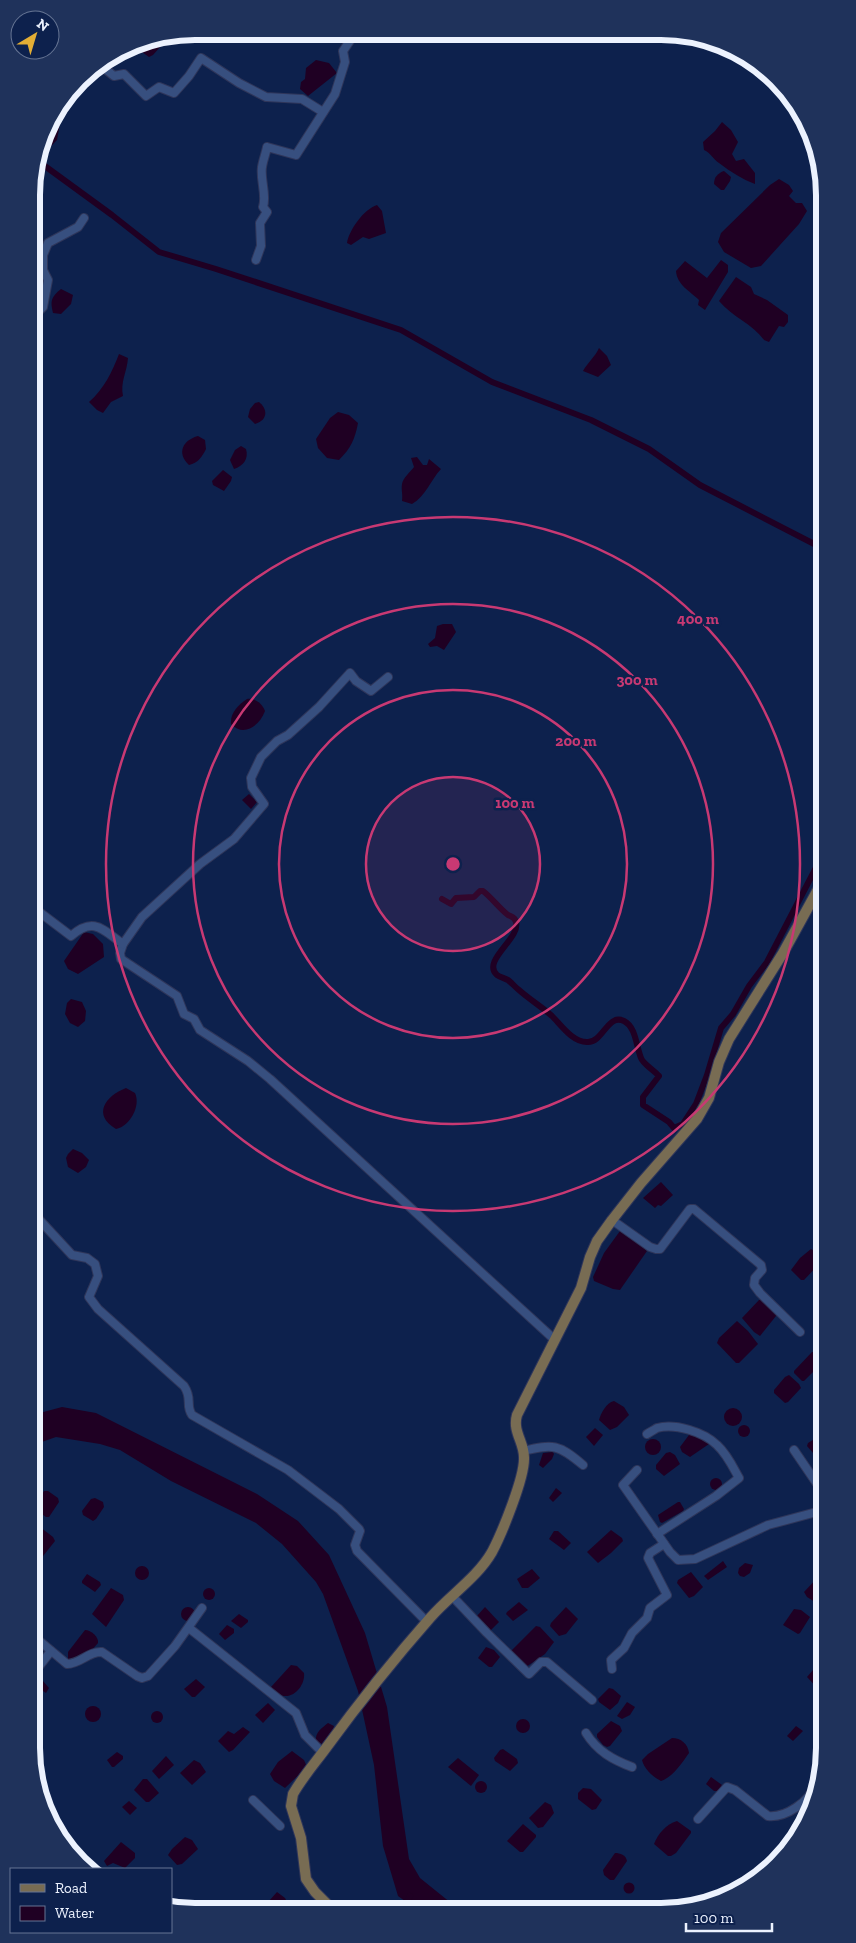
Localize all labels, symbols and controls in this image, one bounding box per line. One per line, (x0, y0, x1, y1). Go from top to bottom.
north arrow (10, 10, 60, 60)
text: N (33, 15, 52, 35)
text: 400 m (677, 610, 719, 628)
text: 300 m (616, 671, 658, 689)
text: 200 m (555, 732, 597, 750)
text: 100 m (495, 794, 535, 812)
centre of rings (444, 855, 462, 873)
legend (10, 1868, 172, 1933)
text: Road (55, 1879, 88, 1897)
scale bar (686, 1900, 772, 1932)
text: Water (55, 1904, 95, 1922)
text: 100 m (694, 1909, 733, 1927)

